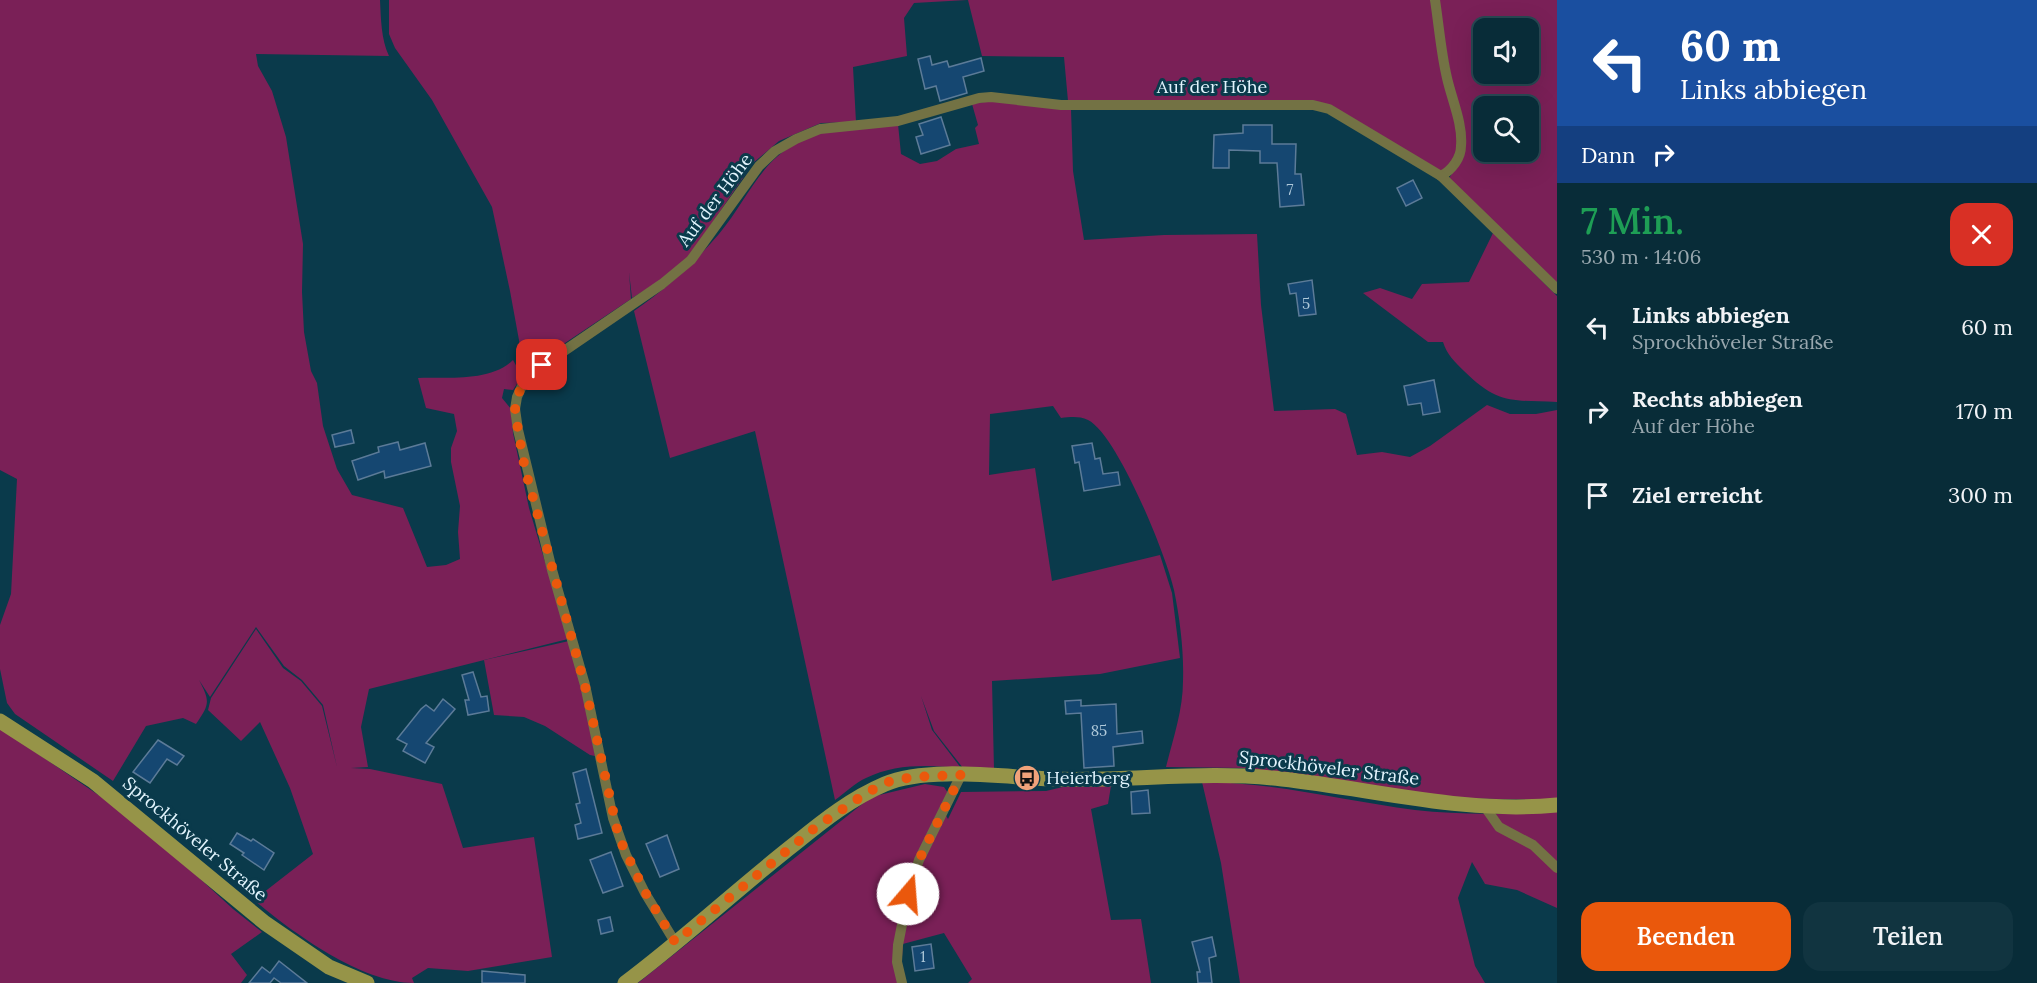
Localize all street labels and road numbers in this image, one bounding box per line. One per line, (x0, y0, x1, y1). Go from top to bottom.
street label: Auf der Höhe (1156, 75, 1268, 98)
street label: Auf der Höhe (672, 148, 757, 252)
street label: Sprockhöveler Straße (1238, 745, 1421, 790)
street label: Sprockhöveler Straße (118, 771, 272, 906)

